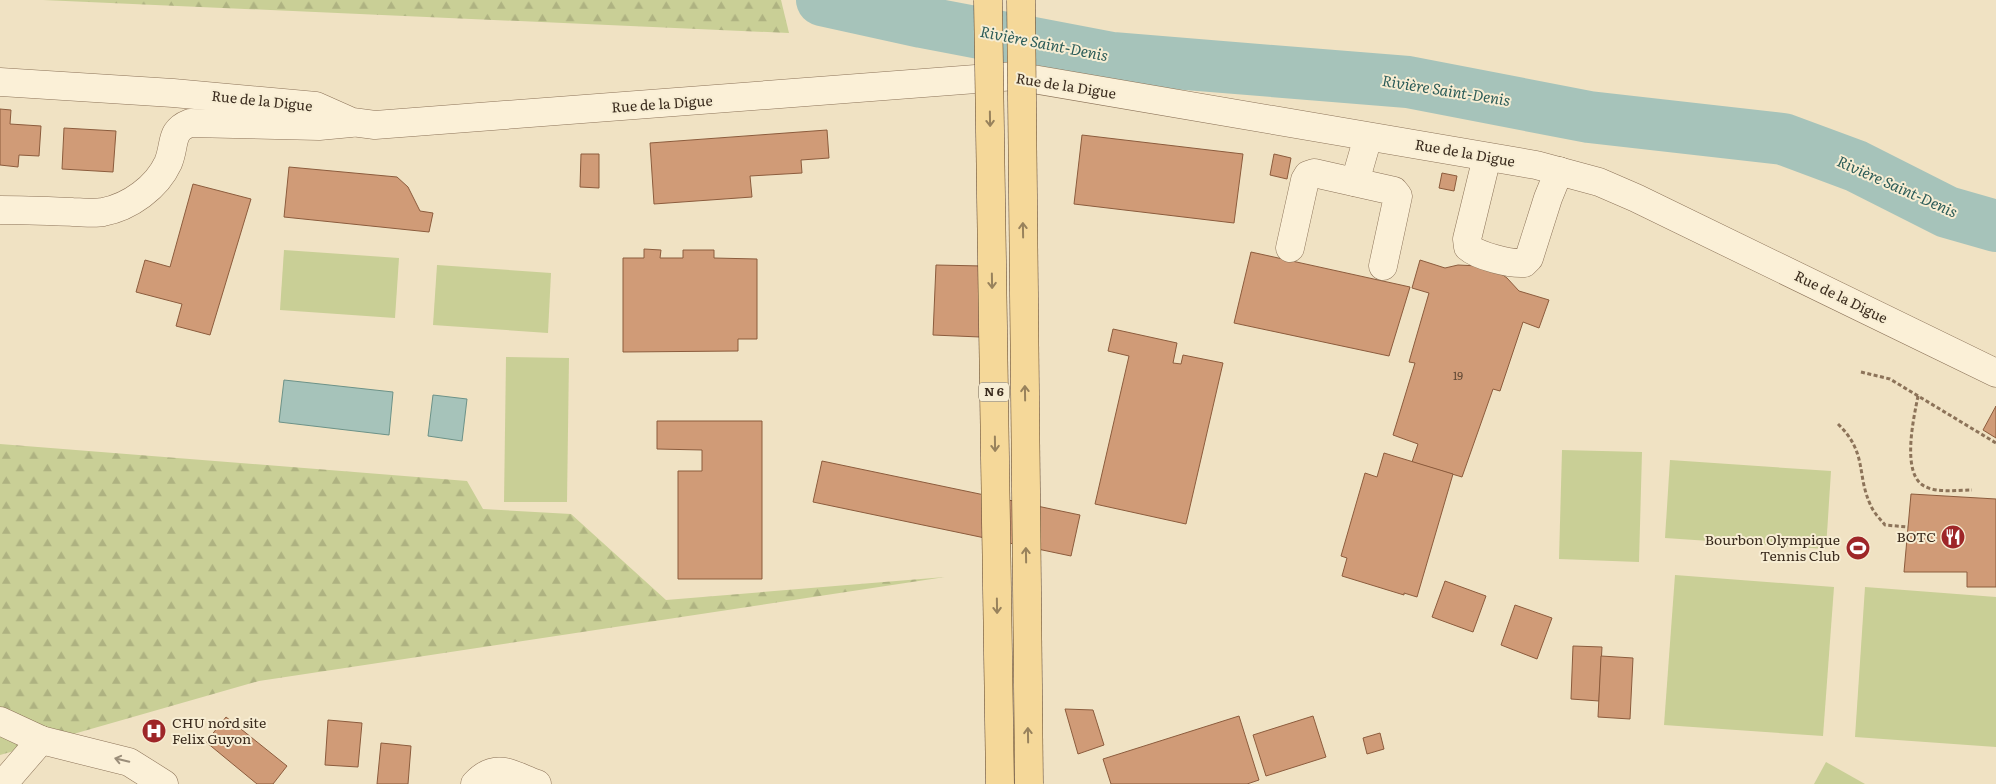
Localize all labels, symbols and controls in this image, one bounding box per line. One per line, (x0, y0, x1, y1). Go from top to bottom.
water label: Rivière Saint-Denis (978, 19, 1110, 66)
street label: Rue de la Digue (1015, 67, 1118, 103)
water label: Rivière Saint-Denis (1380, 68, 1512, 111)
street label: Rue de la Digue (211, 85, 314, 115)
street label: Rue de la Digue (611, 89, 713, 117)
one-way arrow (985, 110, 995, 126)
street label: Rue de la Digue (1414, 133, 1517, 171)
water label: Rivière Saint-Denis (1834, 149, 1962, 223)
one-way arrow (1018, 223, 1028, 239)
street label: Rue de la Digue (1792, 265, 1891, 327)
one-way arrow (987, 272, 997, 289)
house number: 19 (1453, 367, 1463, 383)
road number: N 6 (979, 382, 1009, 402)
one-way arrow (1020, 385, 1030, 402)
one-way arrow (990, 435, 999, 451)
restaurant icon: BOTC (1940, 524, 1966, 550)
place label: BOTC (1897, 526, 1936, 546)
place label: Bourbon Olympique Tennis Club (1705, 529, 1840, 565)
sports icon: Bourbon Olympique Tennis Club (1845, 535, 1871, 561)
one-way arrow (1021, 548, 1031, 564)
one-way arrow (992, 598, 1002, 614)
place label: CHU nord site Felix Guyon (172, 712, 266, 748)
hospital icon: CHU nord site Felix Guyon (141, 718, 167, 744)
one-way arrow (1023, 728, 1033, 744)
one-way arrow (114, 755, 130, 764)

